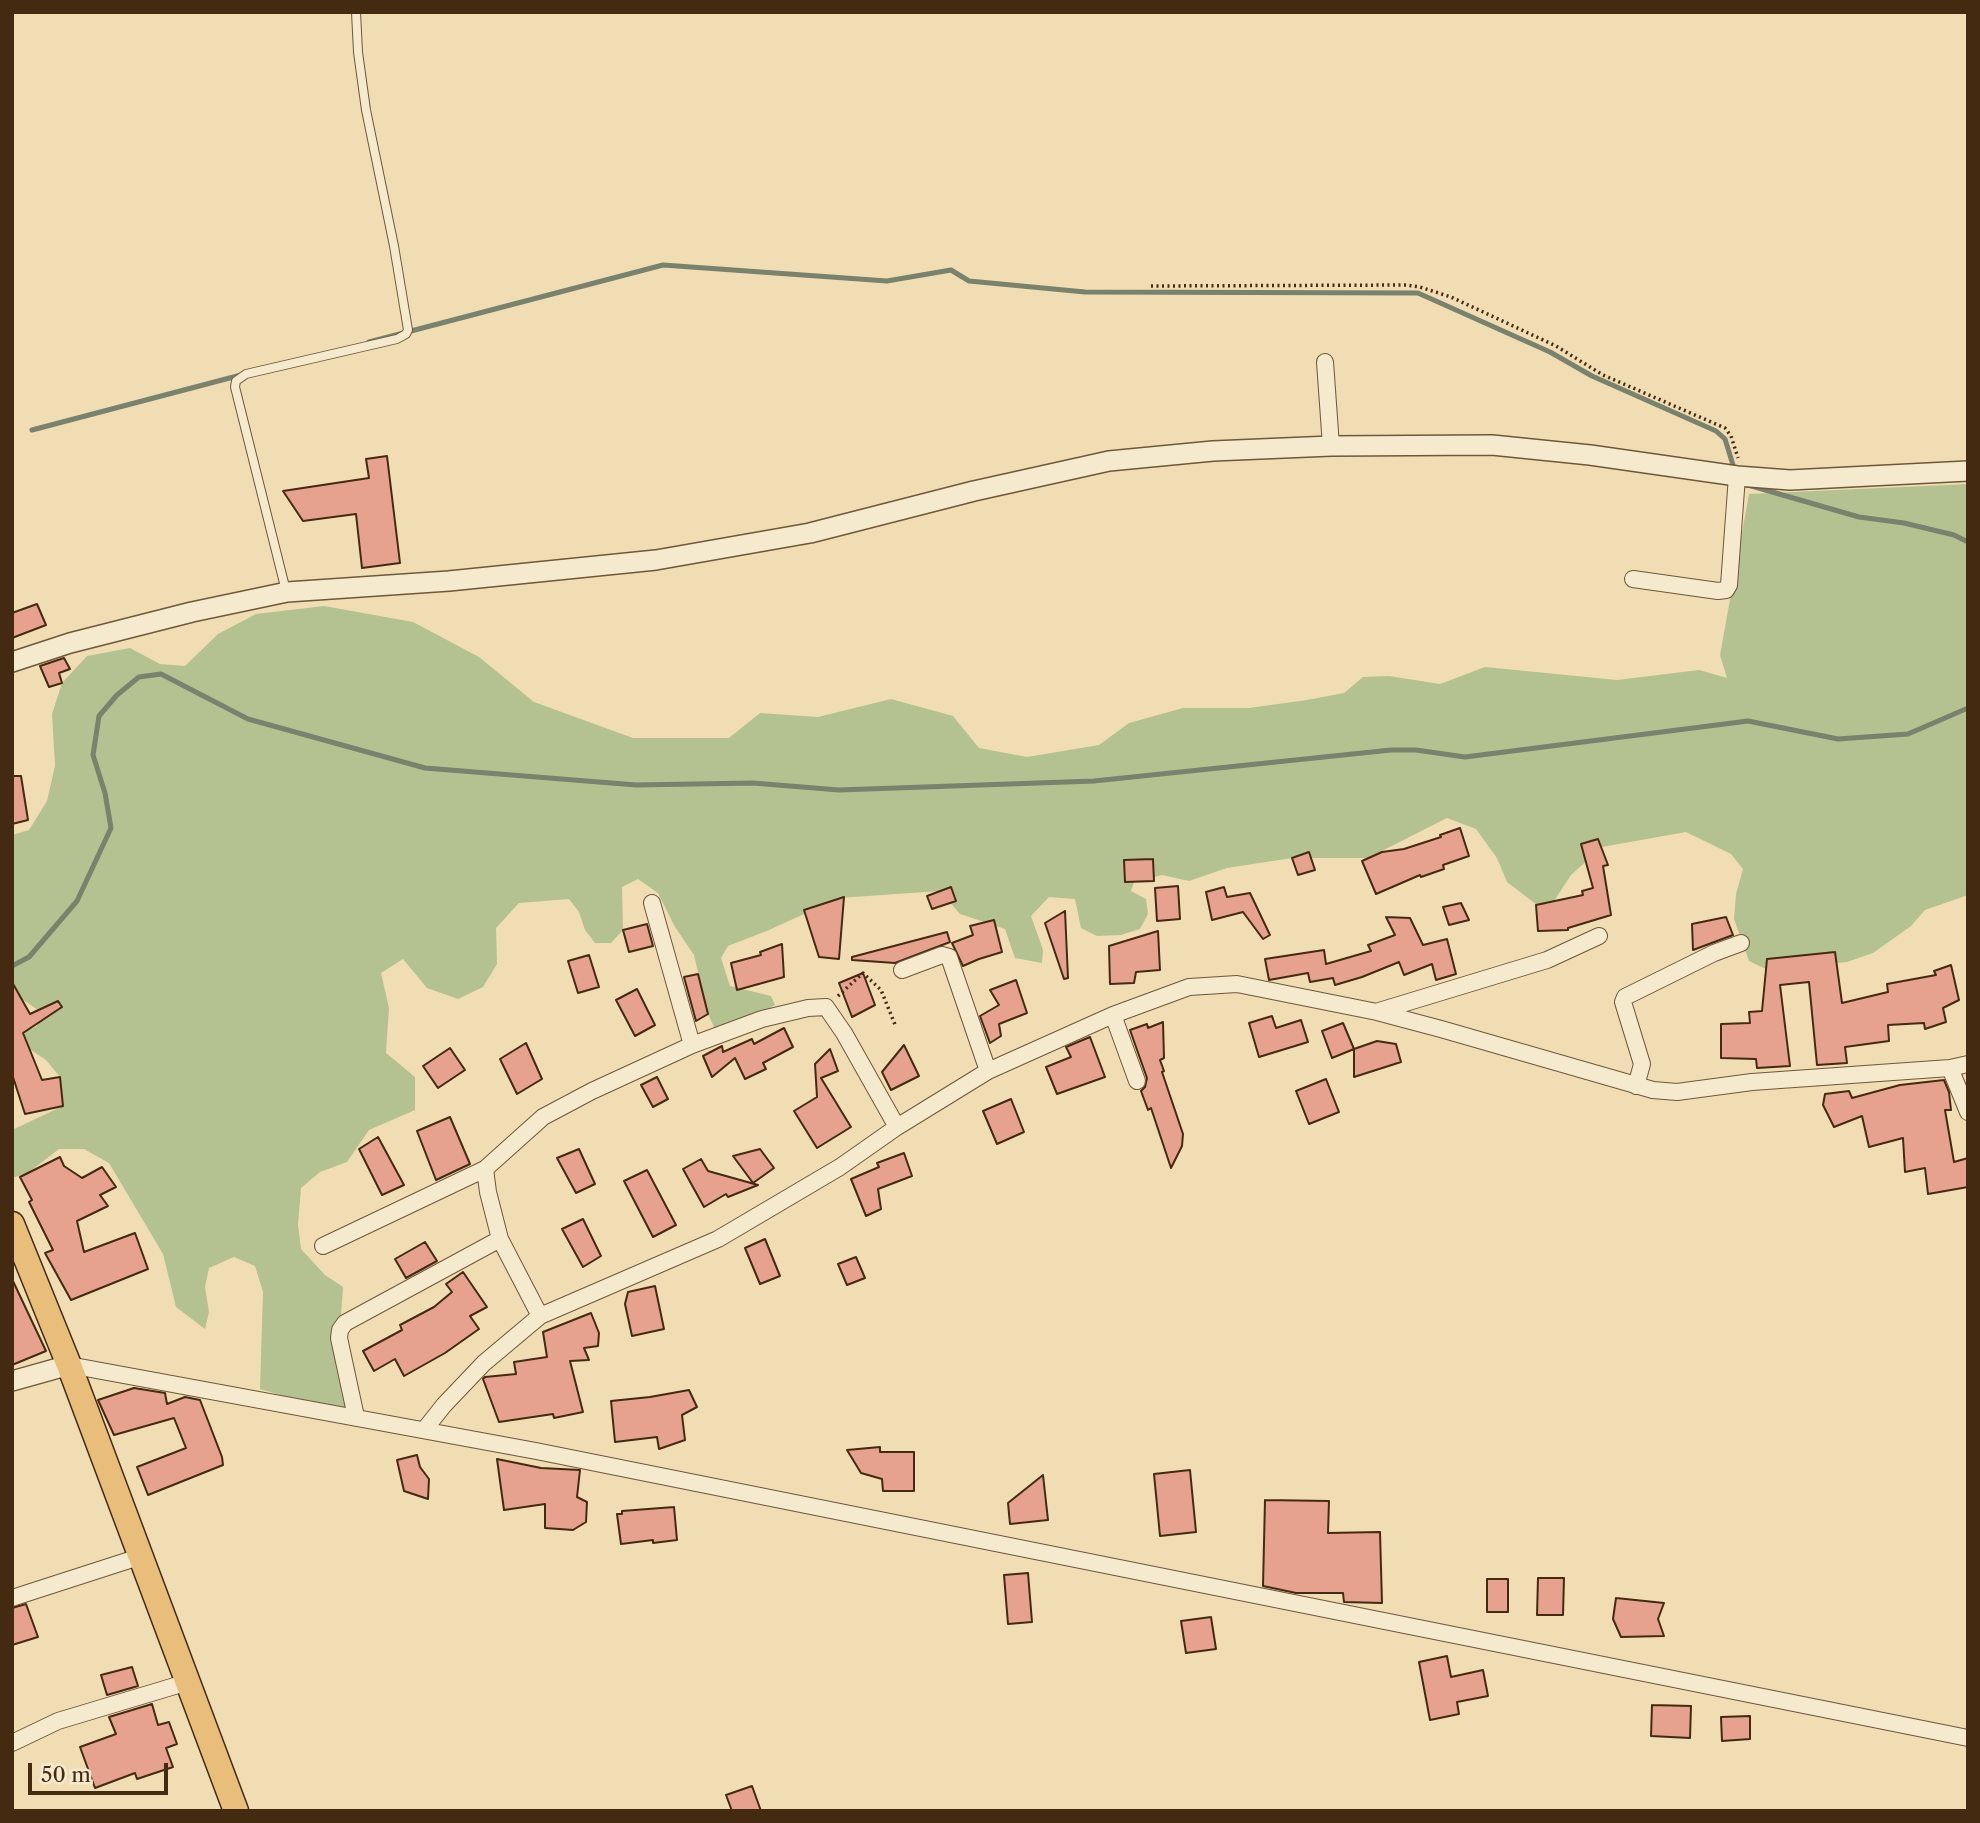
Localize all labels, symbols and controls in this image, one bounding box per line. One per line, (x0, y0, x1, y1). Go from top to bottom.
scale bar (32, 1750, 172, 1794)
text: 50 m (41, 1762, 91, 1787)

